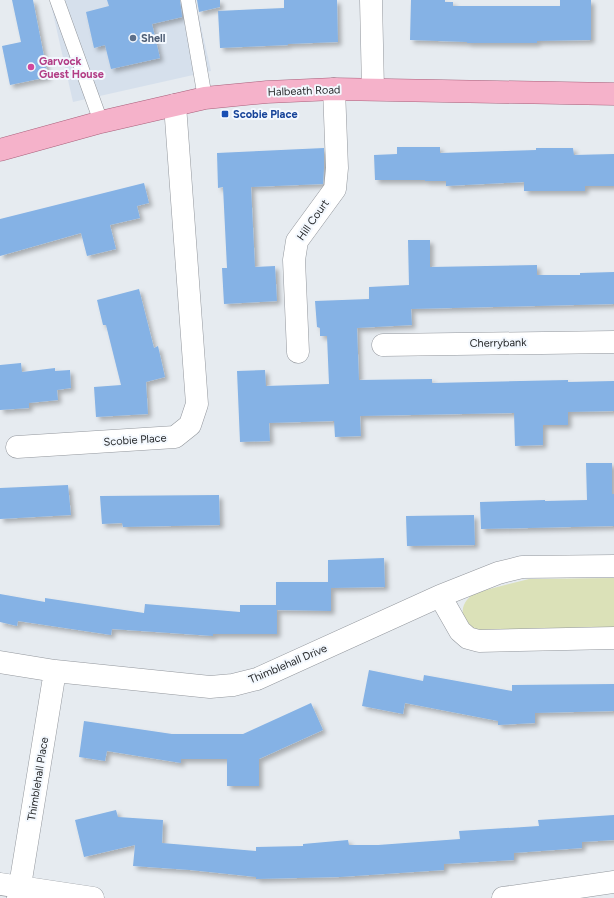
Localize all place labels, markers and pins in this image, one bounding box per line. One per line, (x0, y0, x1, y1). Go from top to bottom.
place label: Shell (141, 32, 166, 45)
marker: Shell (128, 33, 138, 43)
place label: Garvock Guest House (39, 55, 104, 81)
marker: Garvock Guest House (26, 62, 36, 72)
place label: Scobie Place (233, 108, 298, 121)
marker: Scobie Place (220, 109, 230, 119)

